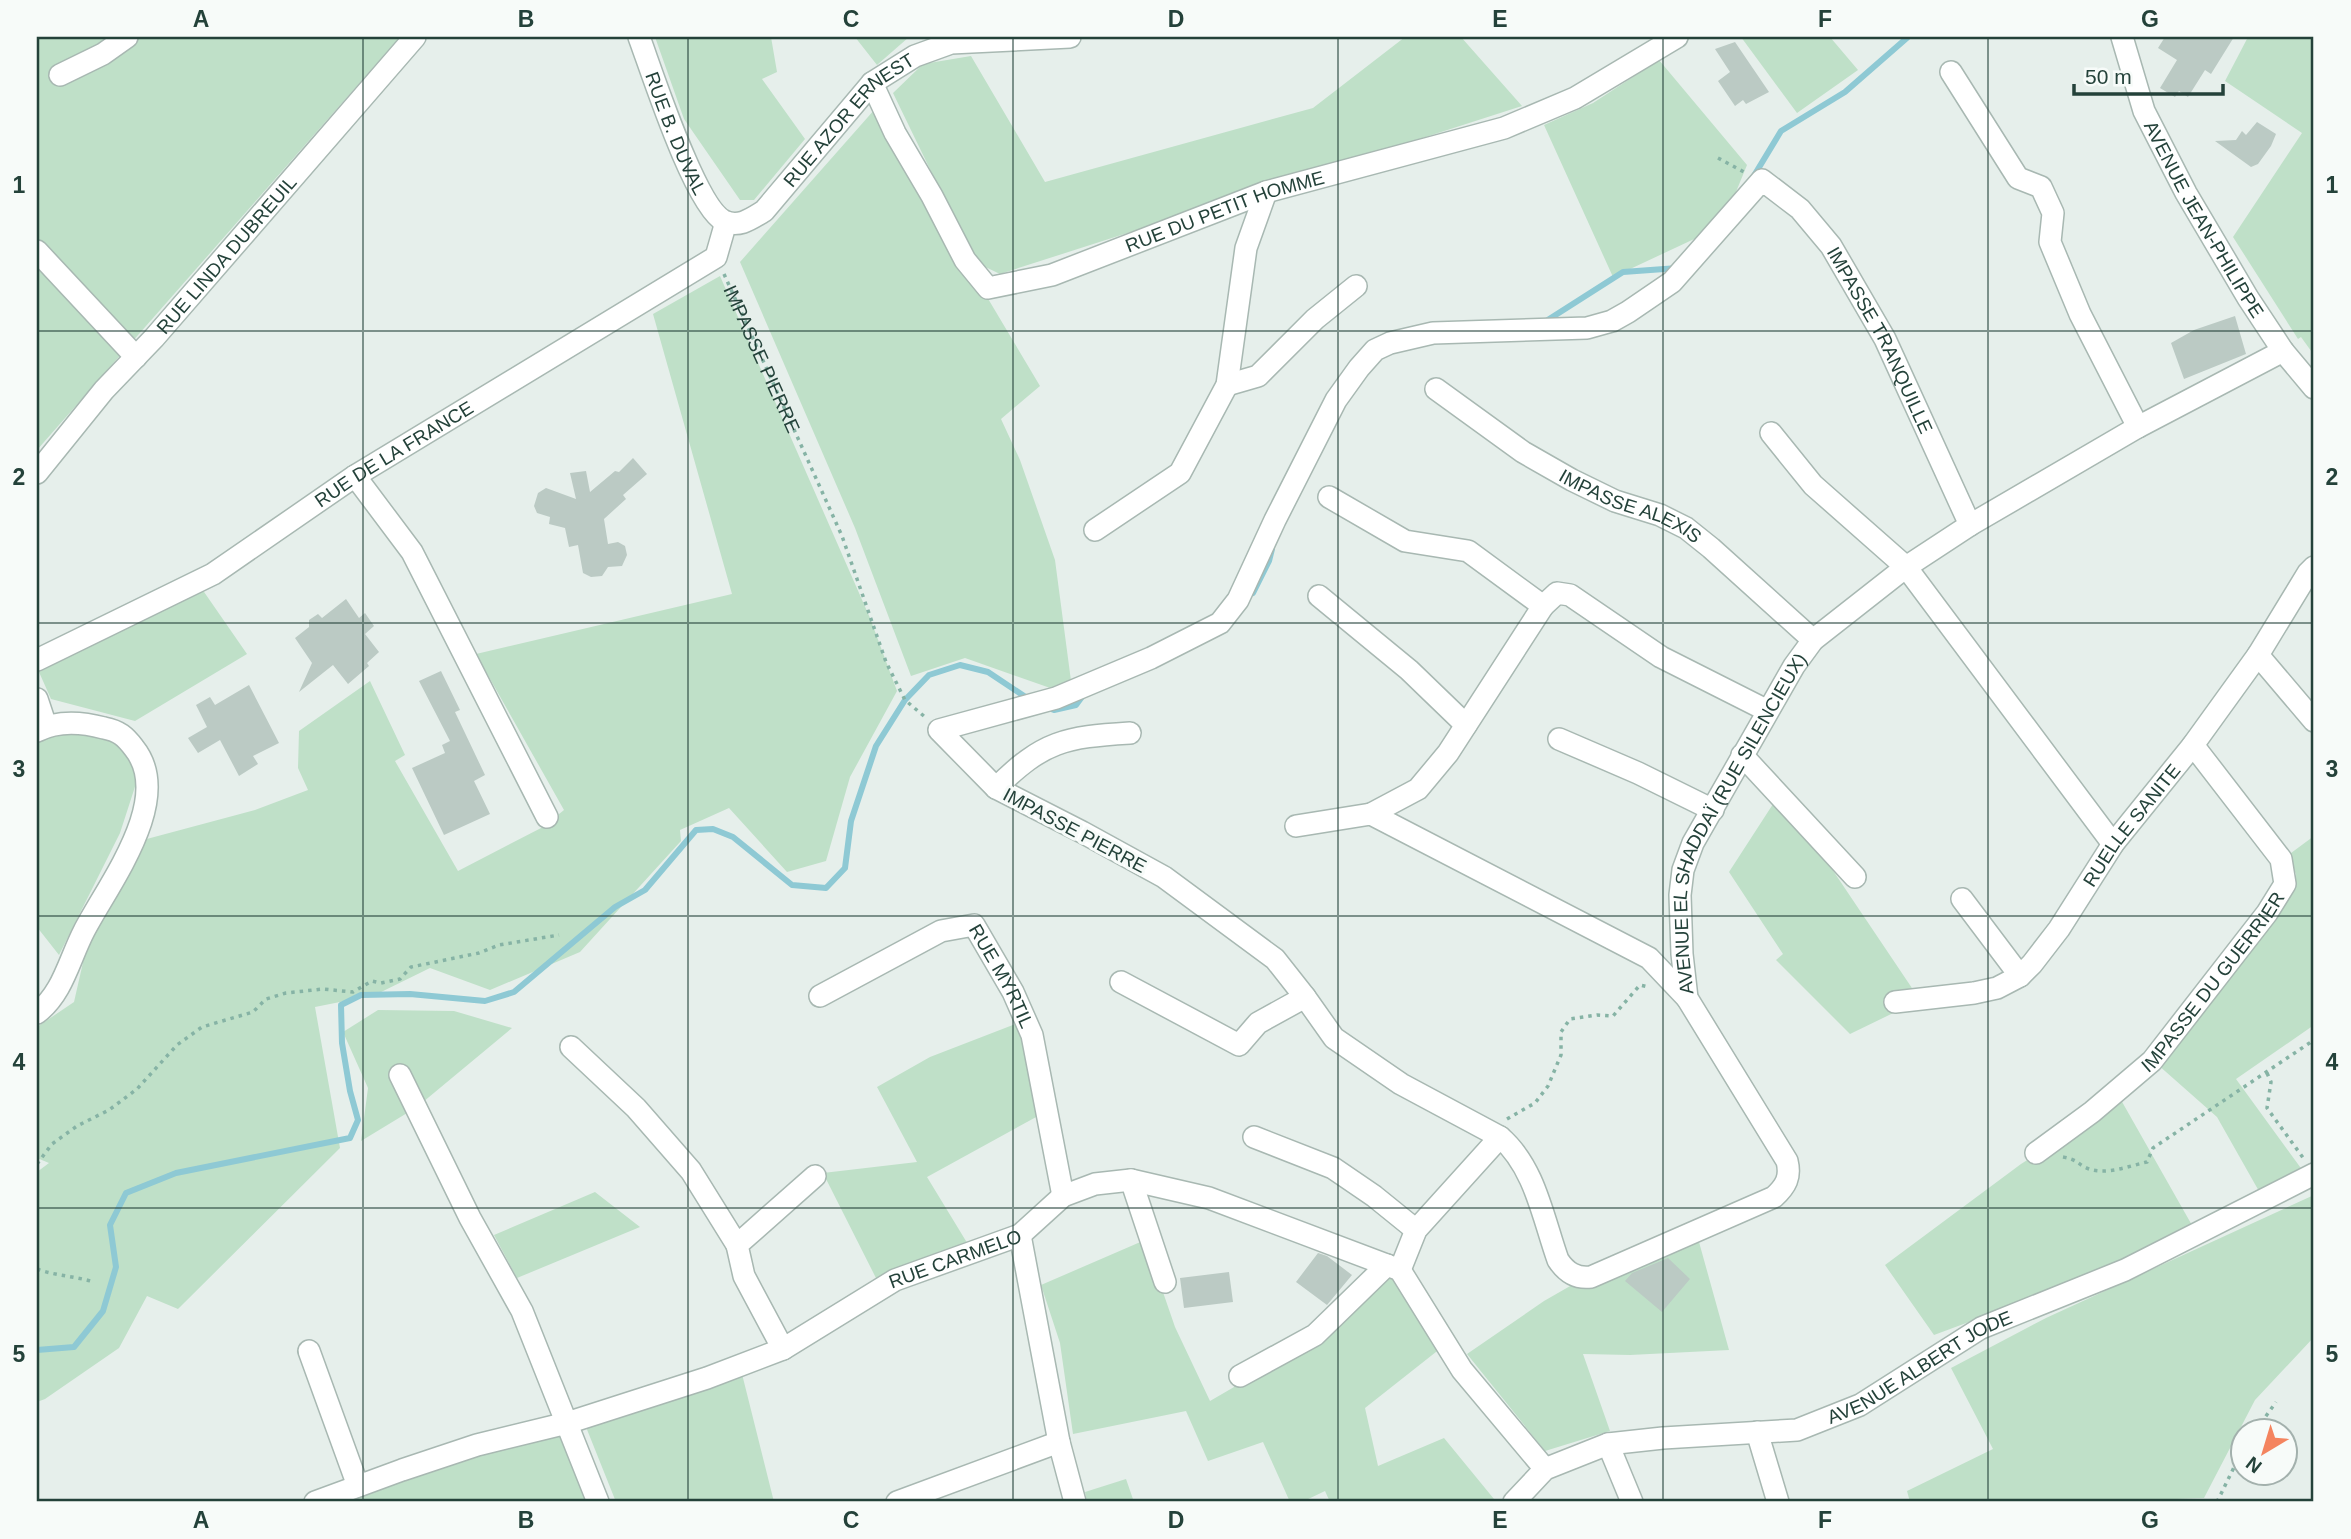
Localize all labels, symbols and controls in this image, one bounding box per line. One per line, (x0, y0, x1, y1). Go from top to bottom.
text: A (193, 6, 209, 32)
text: B (518, 6, 534, 32)
text: C (843, 6, 859, 32)
text: D (1168, 6, 1184, 32)
text: E (1492, 6, 1508, 32)
text: F (1818, 6, 1832, 32)
text: G (2141, 6, 2159, 32)
street label: RUE AZOR ERNEST (779, 49, 918, 191)
scale bar (2074, 52, 2223, 96)
text: 50 m (2085, 65, 2132, 88)
street label: RUE B. DUVAL (641, 69, 710, 198)
street label: AVENUE JEAN-PHILIPPE (2140, 118, 2268, 322)
street label: RUE DU PETIT HOMME (1122, 167, 1327, 257)
text: 1 (13, 172, 26, 198)
street label: RUE LINDA DUBREUIL (153, 172, 301, 338)
text: 1 (2326, 172, 2339, 198)
street label: IMPASSE TRANQUILLE (1823, 243, 1937, 437)
street label: IMPASSE PIERRE (719, 282, 804, 436)
street label: RUE DE LA FRANCE (311, 397, 477, 512)
text: 2 (13, 464, 25, 490)
text: 2 (2326, 464, 2338, 490)
street label: IMPASSE ALEXIS (1555, 465, 1706, 547)
street label: AVENUE EL SHADDAÏ (RUE SILENCIEUX) (1669, 649, 1811, 995)
text: 3 (13, 756, 25, 782)
text: 3 (2326, 756, 2338, 782)
street label: RUELLE SANITE (2079, 760, 2184, 890)
street label: IMPASSE PIERRE (1000, 784, 1150, 877)
street label: IMPASSE DU GUERRIER (2137, 888, 2289, 1076)
street label: RUE MYRTIL (965, 921, 1038, 1031)
text: 4 (13, 1049, 26, 1075)
text: 4 (2326, 1049, 2339, 1075)
street label: RUE CARMELO (886, 1225, 1024, 1292)
street label: AVENUE ALBERT JODE (1824, 1307, 2015, 1428)
text: 5 (13, 1341, 26, 1367)
text: 5 (2326, 1341, 2339, 1367)
north arrow (2228, 1416, 2298, 1486)
text: N (2242, 1453, 2266, 1478)
text: A (193, 1507, 209, 1533)
text: B (518, 1507, 534, 1533)
text: C (843, 1507, 859, 1533)
text: D (1168, 1507, 1184, 1533)
text: E (1492, 1507, 1508, 1533)
text: F (1818, 1507, 1832, 1533)
text: G (2141, 1507, 2159, 1533)

